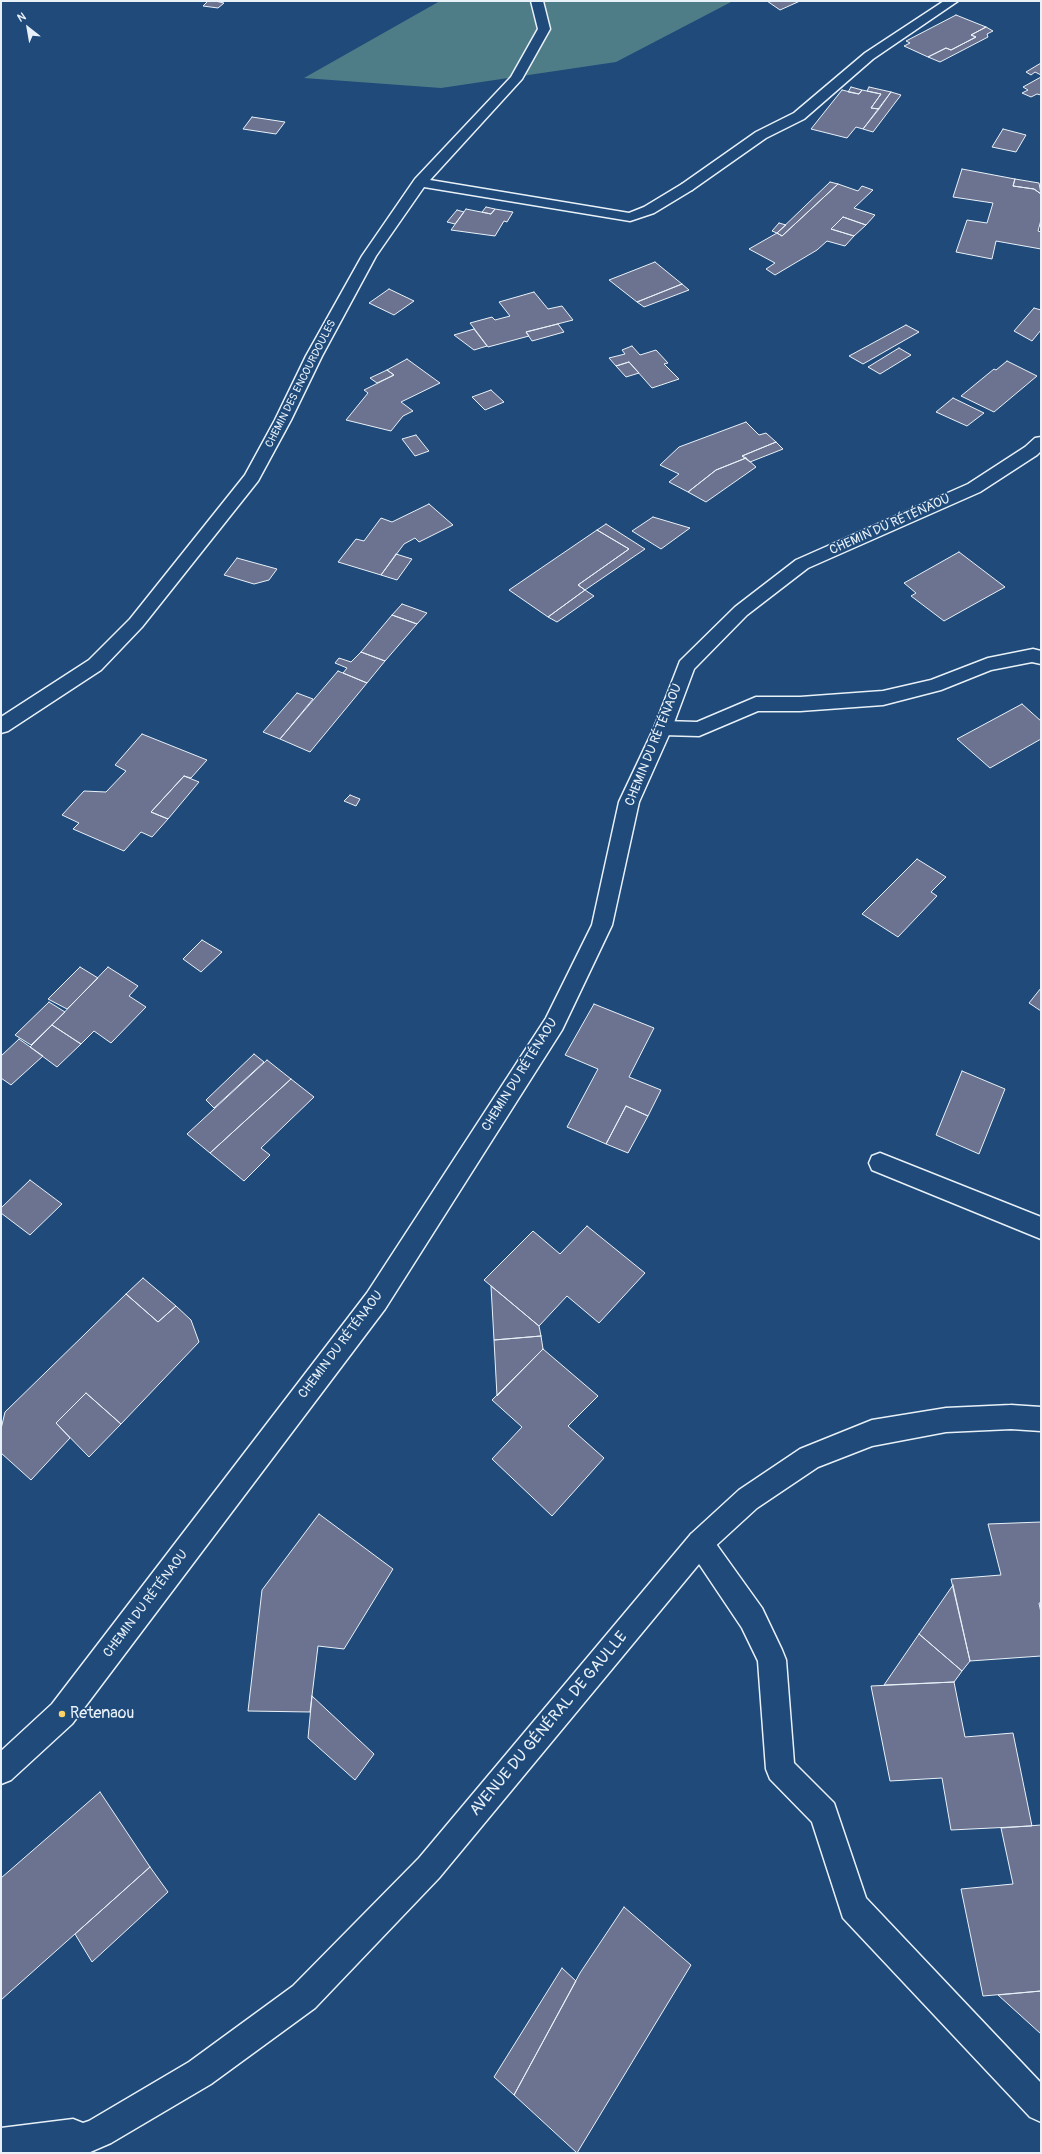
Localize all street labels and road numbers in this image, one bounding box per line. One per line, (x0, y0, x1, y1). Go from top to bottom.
street label: CHEMIN DES ENCOURDOULES (263, 318, 339, 450)
street label: CHEMIN DU RÉTÉNAOU (827, 491, 953, 559)
street label: CHEMIN DU RÉTÉNAOU (622, 682, 686, 808)
street label: CHEMIN DU RÉTÉNAOU (479, 1015, 561, 1135)
street label: CHEMIN DU RÉTÉNAOU (295, 1288, 387, 1402)
street label: CHEMIN DU RÉTÉNAOU (100, 1547, 192, 1661)
street label: AVENUE DU GÉNÉRAL DE GAULLE (466, 1628, 632, 1820)

